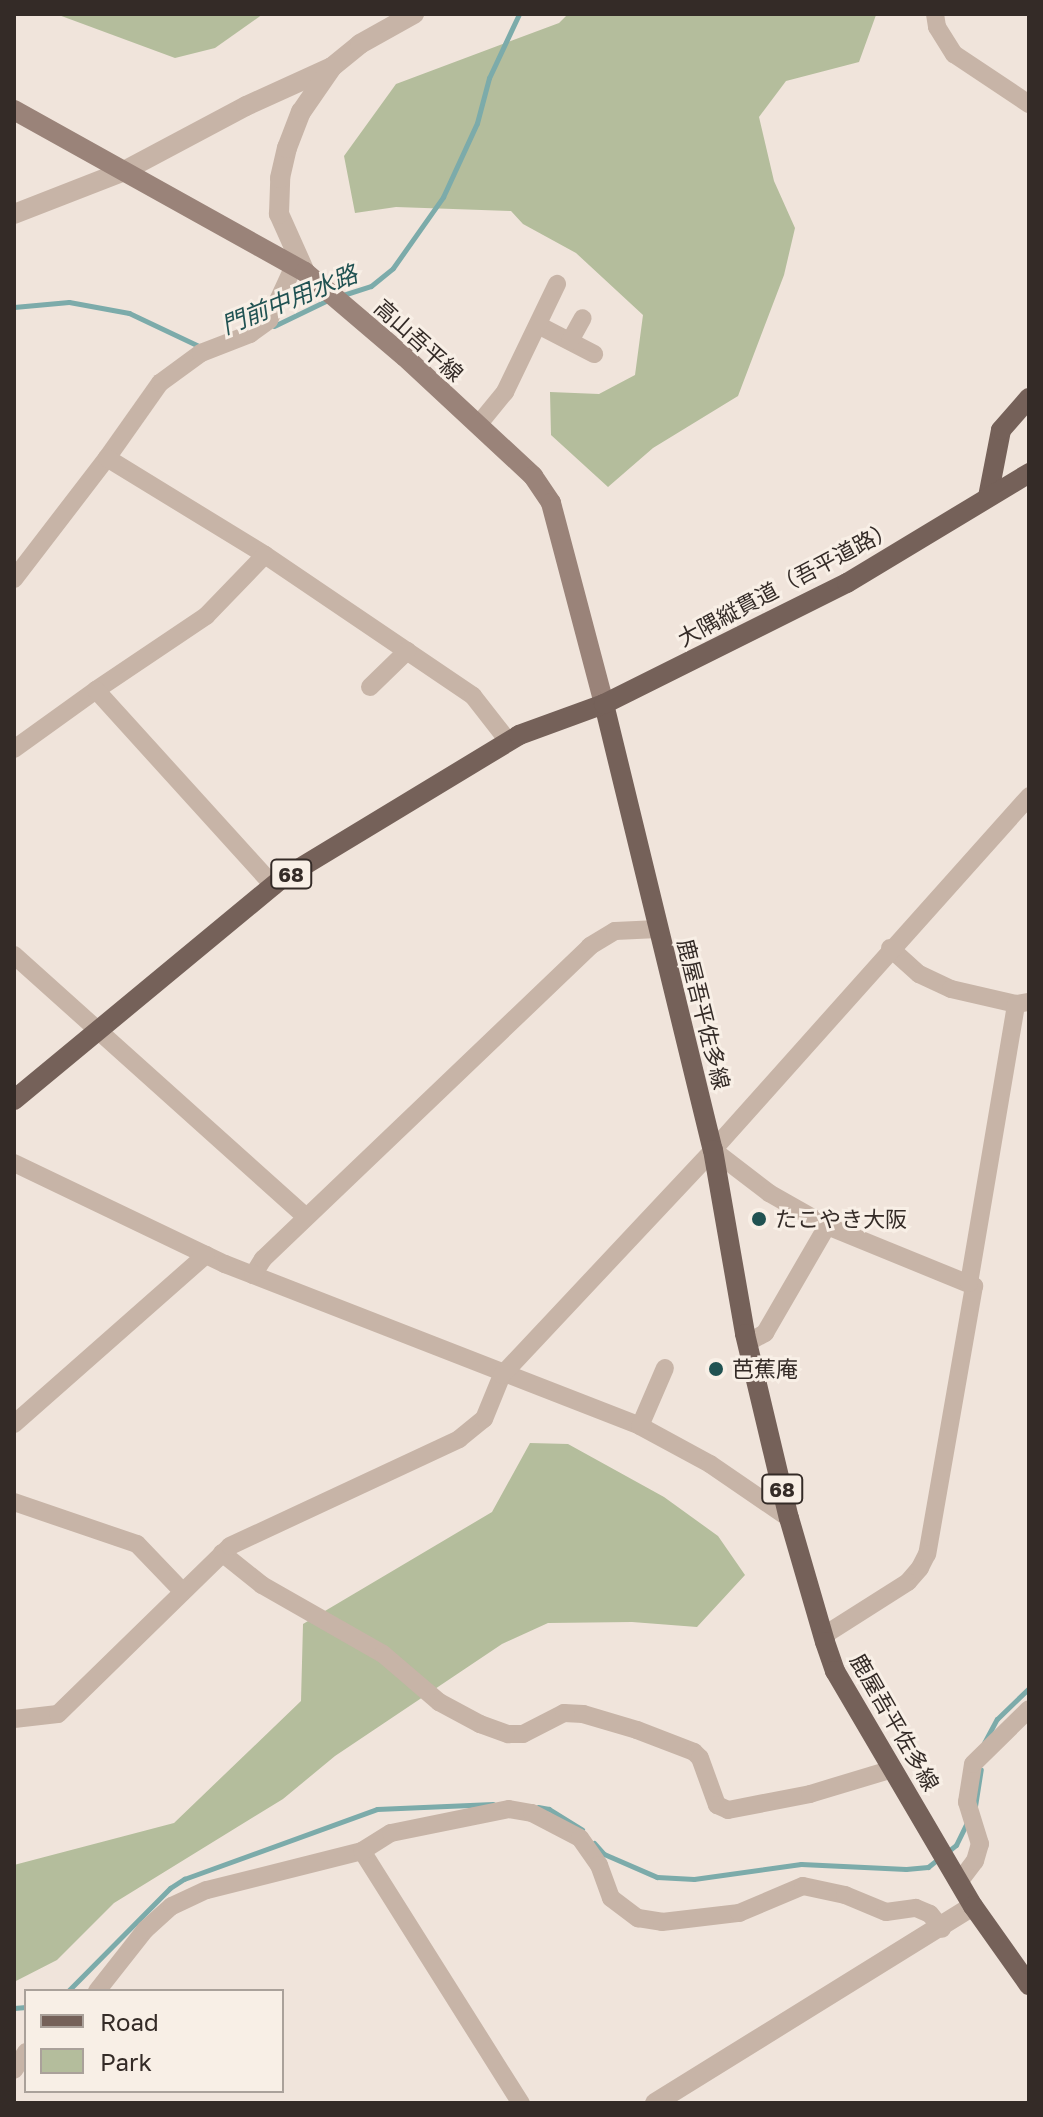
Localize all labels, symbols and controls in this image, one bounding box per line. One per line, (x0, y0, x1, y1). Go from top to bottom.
water label: 門前中用水路 (217, 259, 361, 339)
street label: 高山吾平線 (369, 293, 469, 387)
street label: 大隅縦貫道（吾平道路） (673, 515, 899, 651)
road number: 68 (269, 858, 313, 890)
street label: 鹿屋吾平佐多線 (673, 936, 735, 1092)
place label: たこやき大阪 (775, 1206, 907, 1232)
marker: たこやき大阪 (750, 1210, 768, 1228)
place label: 芭蕉庵 (732, 1356, 798, 1382)
marker: 芭蕉庵 (707, 1360, 725, 1378)
road number: 68 (760, 1473, 804, 1505)
street label: 鹿屋吾平佐多線 (845, 1649, 945, 1795)
legend (24, 1989, 284, 2093)
text: Road (100, 2007, 159, 2036)
text: Park (100, 2047, 152, 2076)

